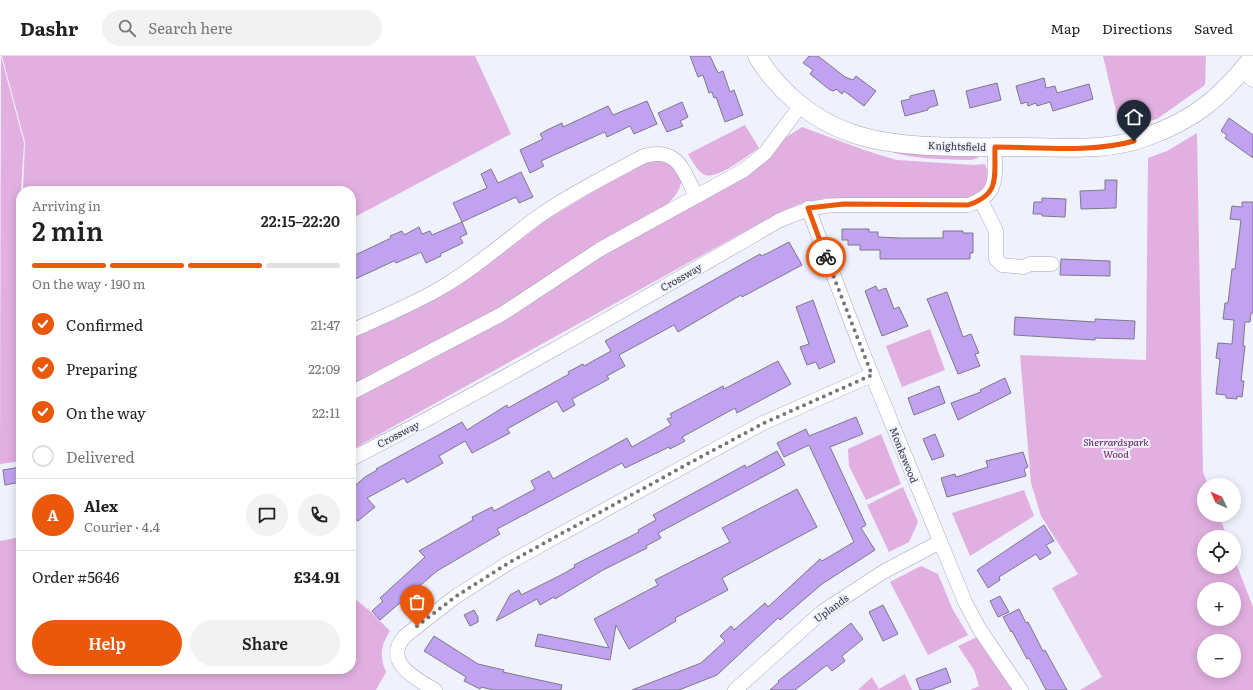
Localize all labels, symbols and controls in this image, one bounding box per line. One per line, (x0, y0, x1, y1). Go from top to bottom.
search box (102, 10, 382, 46)
text: Dashr (20, 14, 78, 42)
text: Search here (148, 16, 232, 39)
icon: search (116, 17, 138, 39)
text: Map (1050, 18, 1080, 38)
text: Directions (1102, 18, 1172, 38)
text: Saved (1194, 18, 1233, 38)
pin (1117, 100, 1151, 141)
icon: home (1123, 106, 1145, 128)
street label: Knightsfield (928, 137, 987, 154)
text: Arriving in (32, 196, 101, 215)
text: 22:15–22:20 (261, 209, 340, 232)
text: 2 min (32, 210, 103, 249)
courier (806, 237, 846, 277)
icon: bike (815, 246, 837, 268)
street label: Crossway (657, 259, 704, 294)
text: On the way · 190 m (32, 274, 145, 293)
icon: check (32, 313, 54, 335)
text: Confirmed (66, 313, 143, 336)
text: 21:47 (311, 315, 340, 334)
icon: check (32, 357, 54, 379)
text: Preparing (66, 357, 137, 380)
text: 22:09 (308, 359, 340, 378)
icon: check (32, 401, 54, 423)
text: On the way (66, 401, 146, 424)
text: 22:11 (312, 403, 340, 422)
street label: Crossway (374, 416, 422, 451)
street label: Monkswood (886, 425, 922, 485)
park label: Sherrardspark Wood (1083, 434, 1149, 461)
text: Delivered (66, 445, 135, 468)
north arrow (1197, 478, 1241, 522)
map controls (1197, 478, 1241, 678)
text: Alex (84, 494, 118, 517)
button: chat (246, 494, 288, 536)
button: phone (298, 494, 340, 536)
text: A (47, 503, 59, 526)
text: Courier · 4.4 (84, 517, 160, 536)
button: locate (1197, 530, 1241, 574)
text: Order #5646 (32, 565, 119, 588)
text: £34.91 (294, 565, 340, 588)
button: + (1197, 582, 1241, 626)
pin (400, 585, 434, 626)
street label: Uplands (810, 590, 852, 625)
icon: bag (406, 591, 428, 613)
button: Help (32, 620, 182, 666)
button: Share (190, 620, 340, 666)
button: − (1197, 634, 1241, 678)

